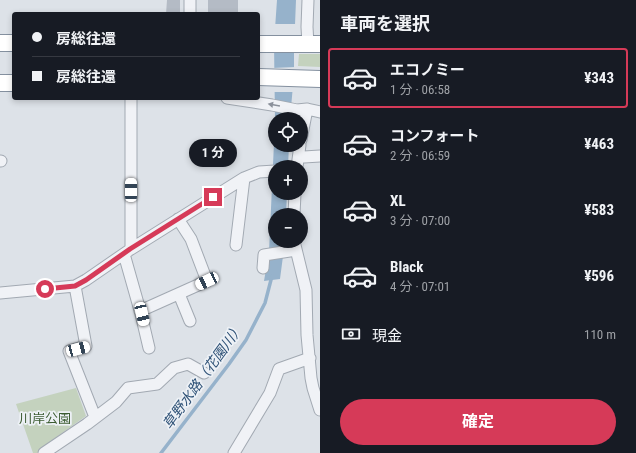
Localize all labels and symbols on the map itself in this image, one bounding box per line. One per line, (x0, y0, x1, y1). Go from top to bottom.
one-way arrow (268, 102, 280, 108)
callout: 1 分 (189, 139, 237, 167)
car (125, 178, 137, 202)
route end (204, 188, 222, 206)
car (194, 270, 220, 292)
route start (36, 280, 54, 298)
car (133, 301, 151, 327)
water label: 草野水路（花園川） (159, 320, 247, 432)
car (65, 340, 91, 358)
park label: 川岸公園 (19, 411, 71, 426)

